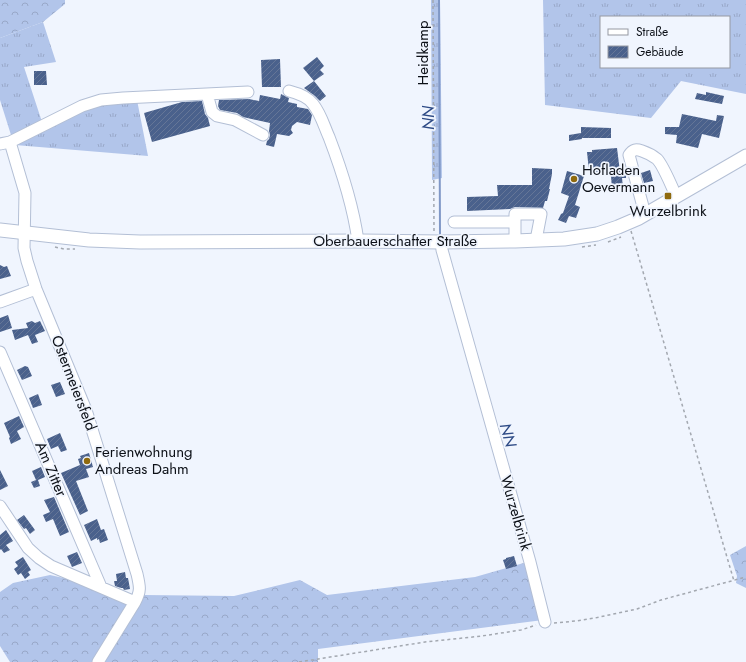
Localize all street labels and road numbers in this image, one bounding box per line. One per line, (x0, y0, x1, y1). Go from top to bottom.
street label: Heidkamp (412, 20, 434, 85)
street label: Oberbauerschafter Straße (313, 230, 477, 252)
street label: Ostermeiersfeld (46, 332, 102, 434)
street label: Am Zitter (29, 438, 73, 501)
street label: Wurzelbrink (495, 473, 537, 554)

